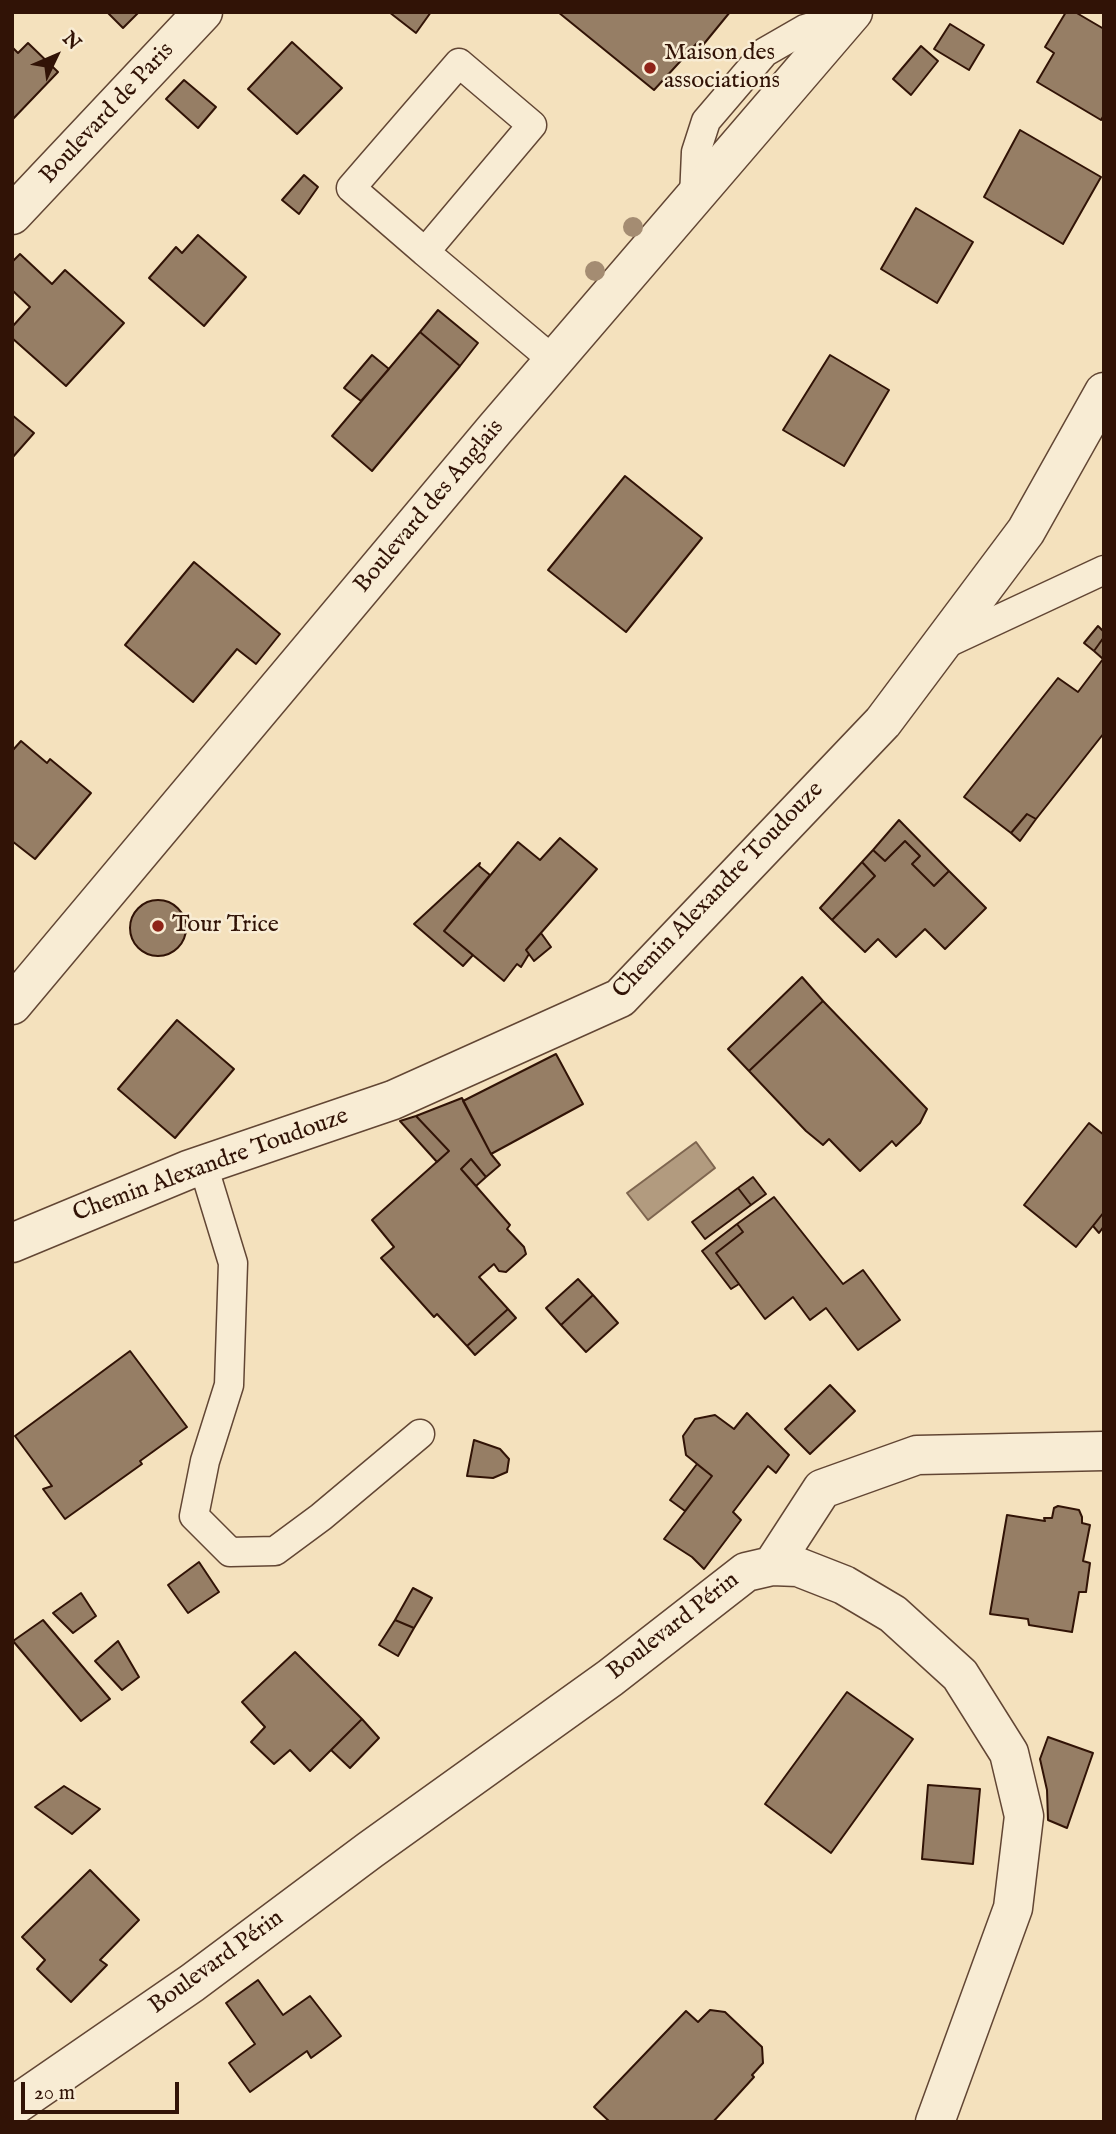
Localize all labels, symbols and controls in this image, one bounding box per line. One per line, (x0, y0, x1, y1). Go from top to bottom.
north arrow (21, 21, 91, 91)
text: N (57, 27, 85, 56)
street label: Boulevard de Paris (35, 37, 181, 191)
place label: Maison des associations (664, 40, 780, 96)
marker: Maison des associations (642, 60, 658, 76)
street label: Boulevard des Anglais (349, 414, 511, 600)
street label: Chemin Alexandre Toudouze (608, 776, 830, 1006)
place label: Tour Trice (172, 912, 279, 940)
marker: Tour Trice (150, 918, 166, 934)
street label: Chemin Alexandre Toudouze (69, 1103, 353, 1229)
street label: Boulevard Périn (602, 1567, 746, 1687)
street label: Boulevard Périn (144, 1905, 290, 2021)
scale bar (24, 2068, 182, 2112)
text: 20 m (34, 2080, 75, 2107)

